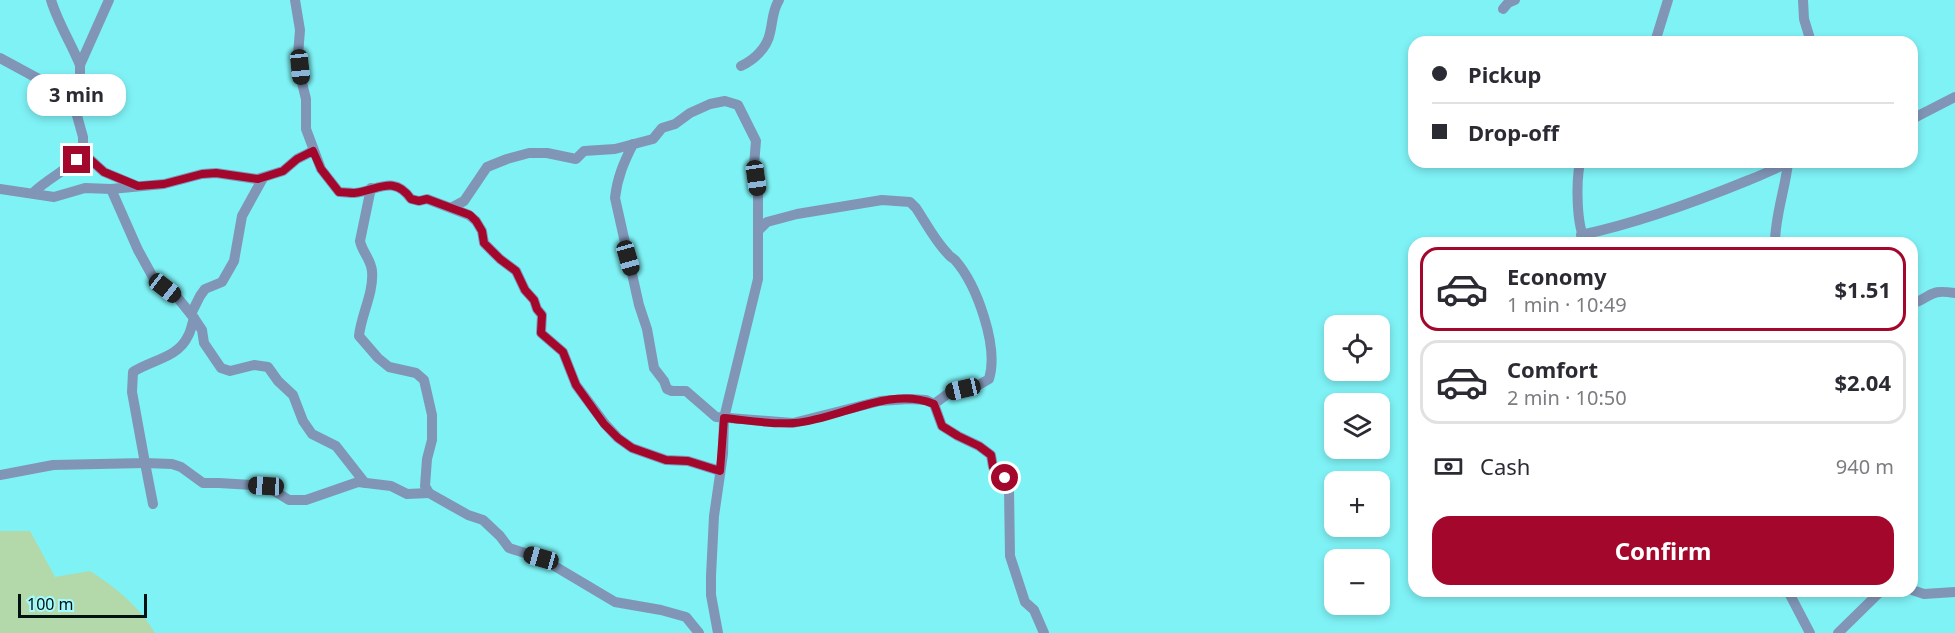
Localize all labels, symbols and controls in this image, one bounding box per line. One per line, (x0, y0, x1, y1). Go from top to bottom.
car (289, 48, 311, 86)
text: Pickup (1468, 59, 1541, 89)
callout: 3 min (28, 73, 127, 115)
text: 3 min (49, 81, 104, 108)
text: Drop-off (1468, 117, 1559, 147)
route end (63, 146, 90, 173)
car (745, 159, 767, 197)
car (614, 238, 642, 278)
text: Economy (1507, 261, 1606, 291)
icon: car (1435, 262, 1489, 316)
car (145, 270, 185, 306)
text: $1.51 (1834, 274, 1891, 304)
text: 1 min · 10:49 (1507, 291, 1627, 318)
map controls (1324, 315, 1390, 615)
button: locate (1324, 315, 1390, 381)
text: Comfort (1507, 354, 1598, 384)
icon: car (1435, 355, 1489, 409)
text: $2.04 (1834, 367, 1891, 397)
car (943, 376, 983, 402)
text: 2 min · 10:50 (1507, 384, 1627, 411)
button: layers (1324, 393, 1390, 459)
icon: cash (1432, 450, 1465, 483)
text: Cash (1480, 451, 1530, 481)
text: 940 m (1836, 453, 1894, 480)
route start (991, 464, 1018, 491)
button: + (1324, 471, 1390, 537)
car (248, 476, 284, 496)
button: Confirm (1432, 516, 1894, 585)
car (521, 544, 561, 572)
button: − (1324, 549, 1390, 615)
scale bar (18, 591, 147, 618)
text: 100 m (27, 593, 74, 615)

